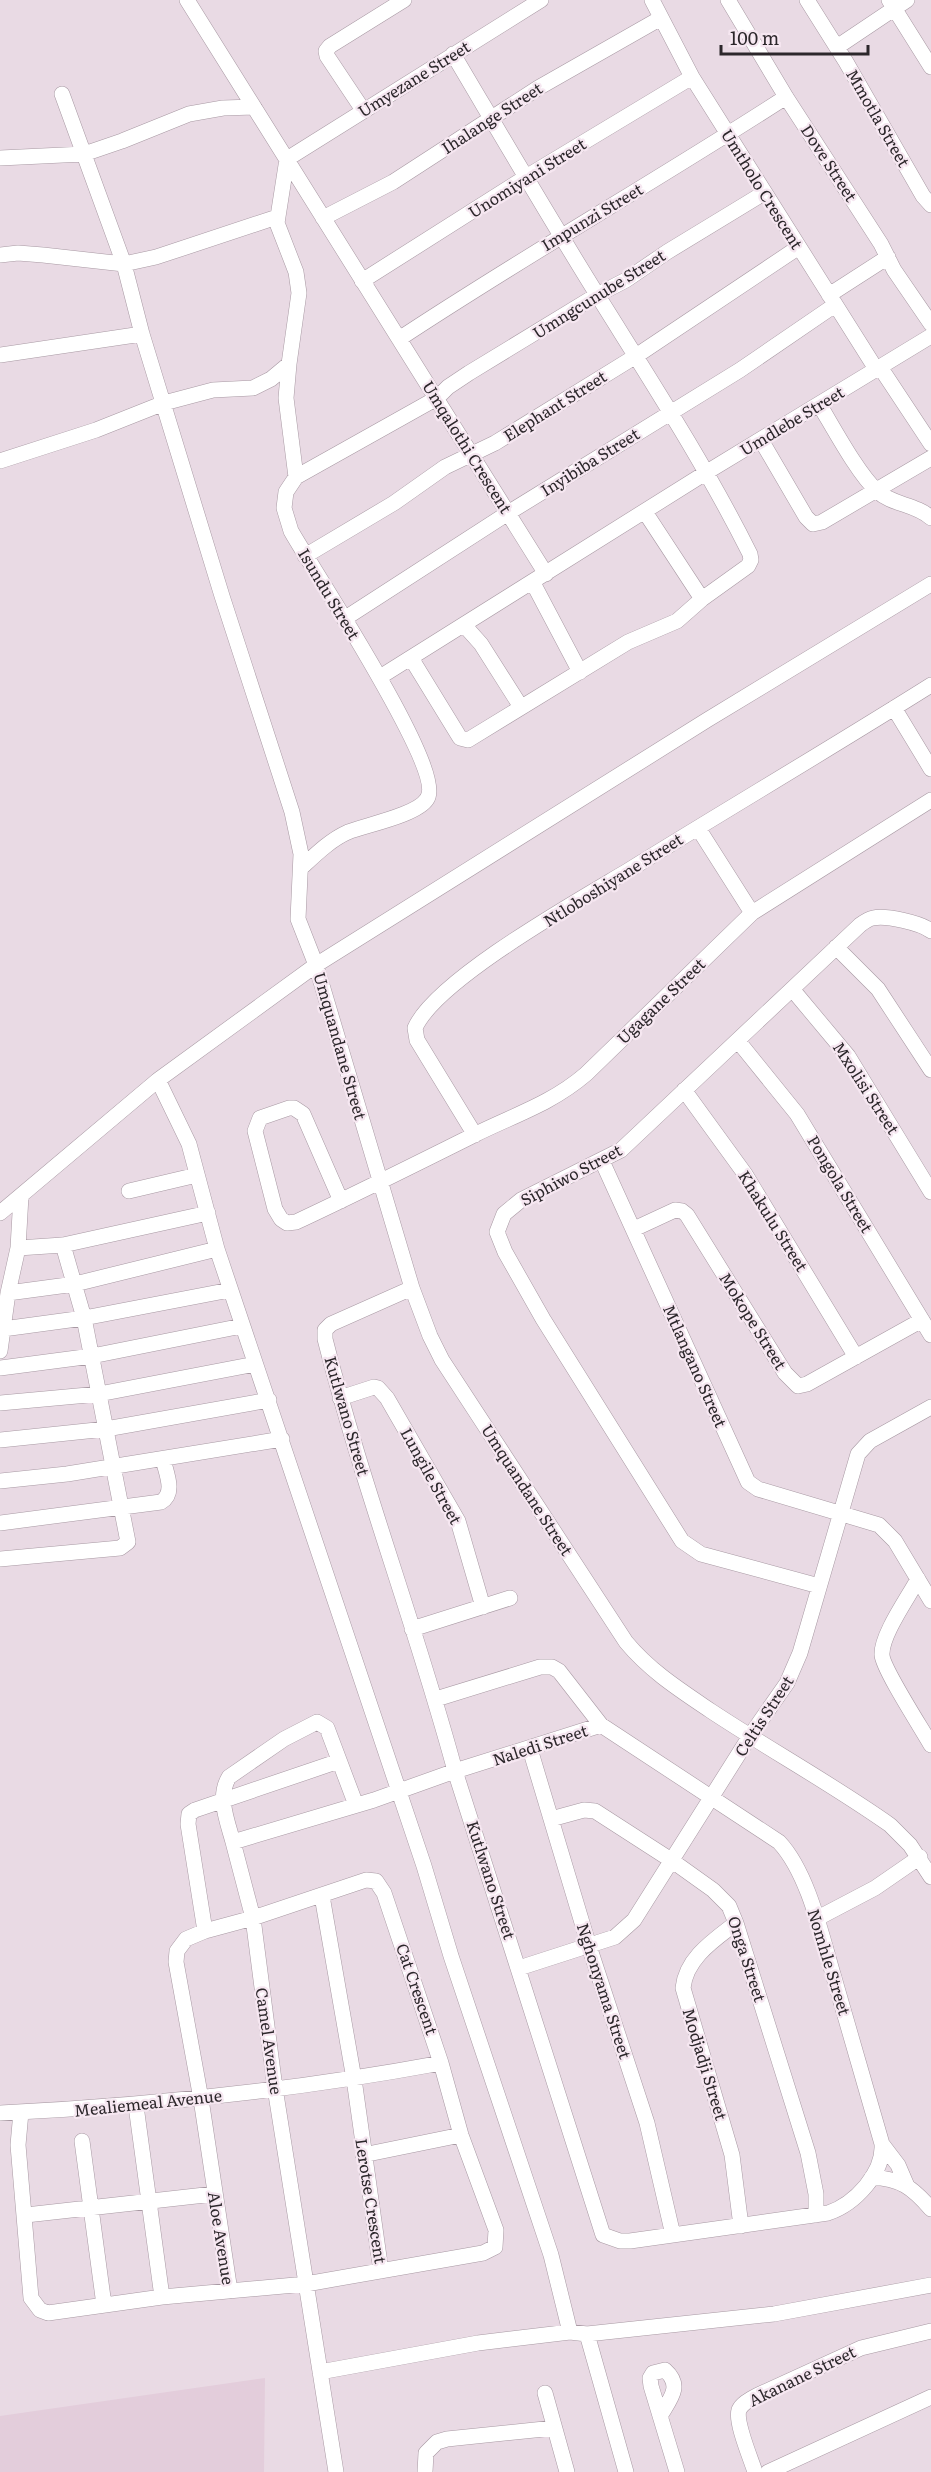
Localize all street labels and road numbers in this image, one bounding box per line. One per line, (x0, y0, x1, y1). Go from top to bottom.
street label: Umyezane Street (353, 34, 475, 122)
street label: Mmotla Street (841, 64, 917, 171)
street label: Ihalange Street (436, 75, 547, 159)
street label: Dove Street (796, 119, 864, 206)
street label: Umtholo Crescent (716, 124, 810, 254)
street label: Unomiyani Street (463, 131, 591, 223)
street label: Impunzi Street (536, 176, 647, 256)
street label: Umngcunube Street (528, 242, 670, 344)
street label: Elephant Street (498, 364, 611, 447)
street label: Umqalothi Crescent (417, 375, 519, 518)
street label: Umdlebe Street (735, 379, 849, 461)
street label: Inyibiba Street (535, 421, 644, 501)
street label: Isundu Street (293, 543, 367, 644)
street label: Ntloboshiyane Street (538, 826, 687, 932)
street label: Ugagane Street (611, 951, 710, 1049)
street label: Umquandane Street (308, 969, 374, 1123)
street label: Mxolisi Street (828, 1036, 906, 1139)
street label: Pongola Street (802, 1130, 880, 1237)
street label: Siphiwo Street (515, 1137, 626, 1211)
street label: Khakulu Street (733, 1165, 815, 1276)
street label: Mokope Street (714, 1267, 794, 1374)
street label: Mtlangano Street (658, 1300, 734, 1431)
street label: Kutlwano Street (319, 1353, 377, 1479)
street label: Umquandane Street (476, 1419, 580, 1560)
street label: Lungile Street (395, 1423, 469, 1529)
street label: Celtis Street (728, 1670, 799, 1761)
street label: Naledi Street (489, 1717, 591, 1771)
street label: Kutlwano Street (461, 1817, 523, 1943)
street label: Nomhle Street (802, 1905, 858, 2018)
street label: Onga Street (723, 1913, 773, 2005)
street label: Nghonyama Street (572, 1920, 638, 2062)
street label: Cat Crescent (391, 1940, 445, 2038)
street label: Camel Avenue (251, 1986, 289, 2096)
street label: Modjadji Street (677, 2005, 735, 2123)
street label: Mealiemeal Avenue (73, 2082, 223, 2122)
street label: Lerotse Crescent (350, 2137, 394, 2266)
street label: Aloe Avenue (203, 2190, 241, 2286)
street label: Akanane Street (744, 2338, 860, 2411)

